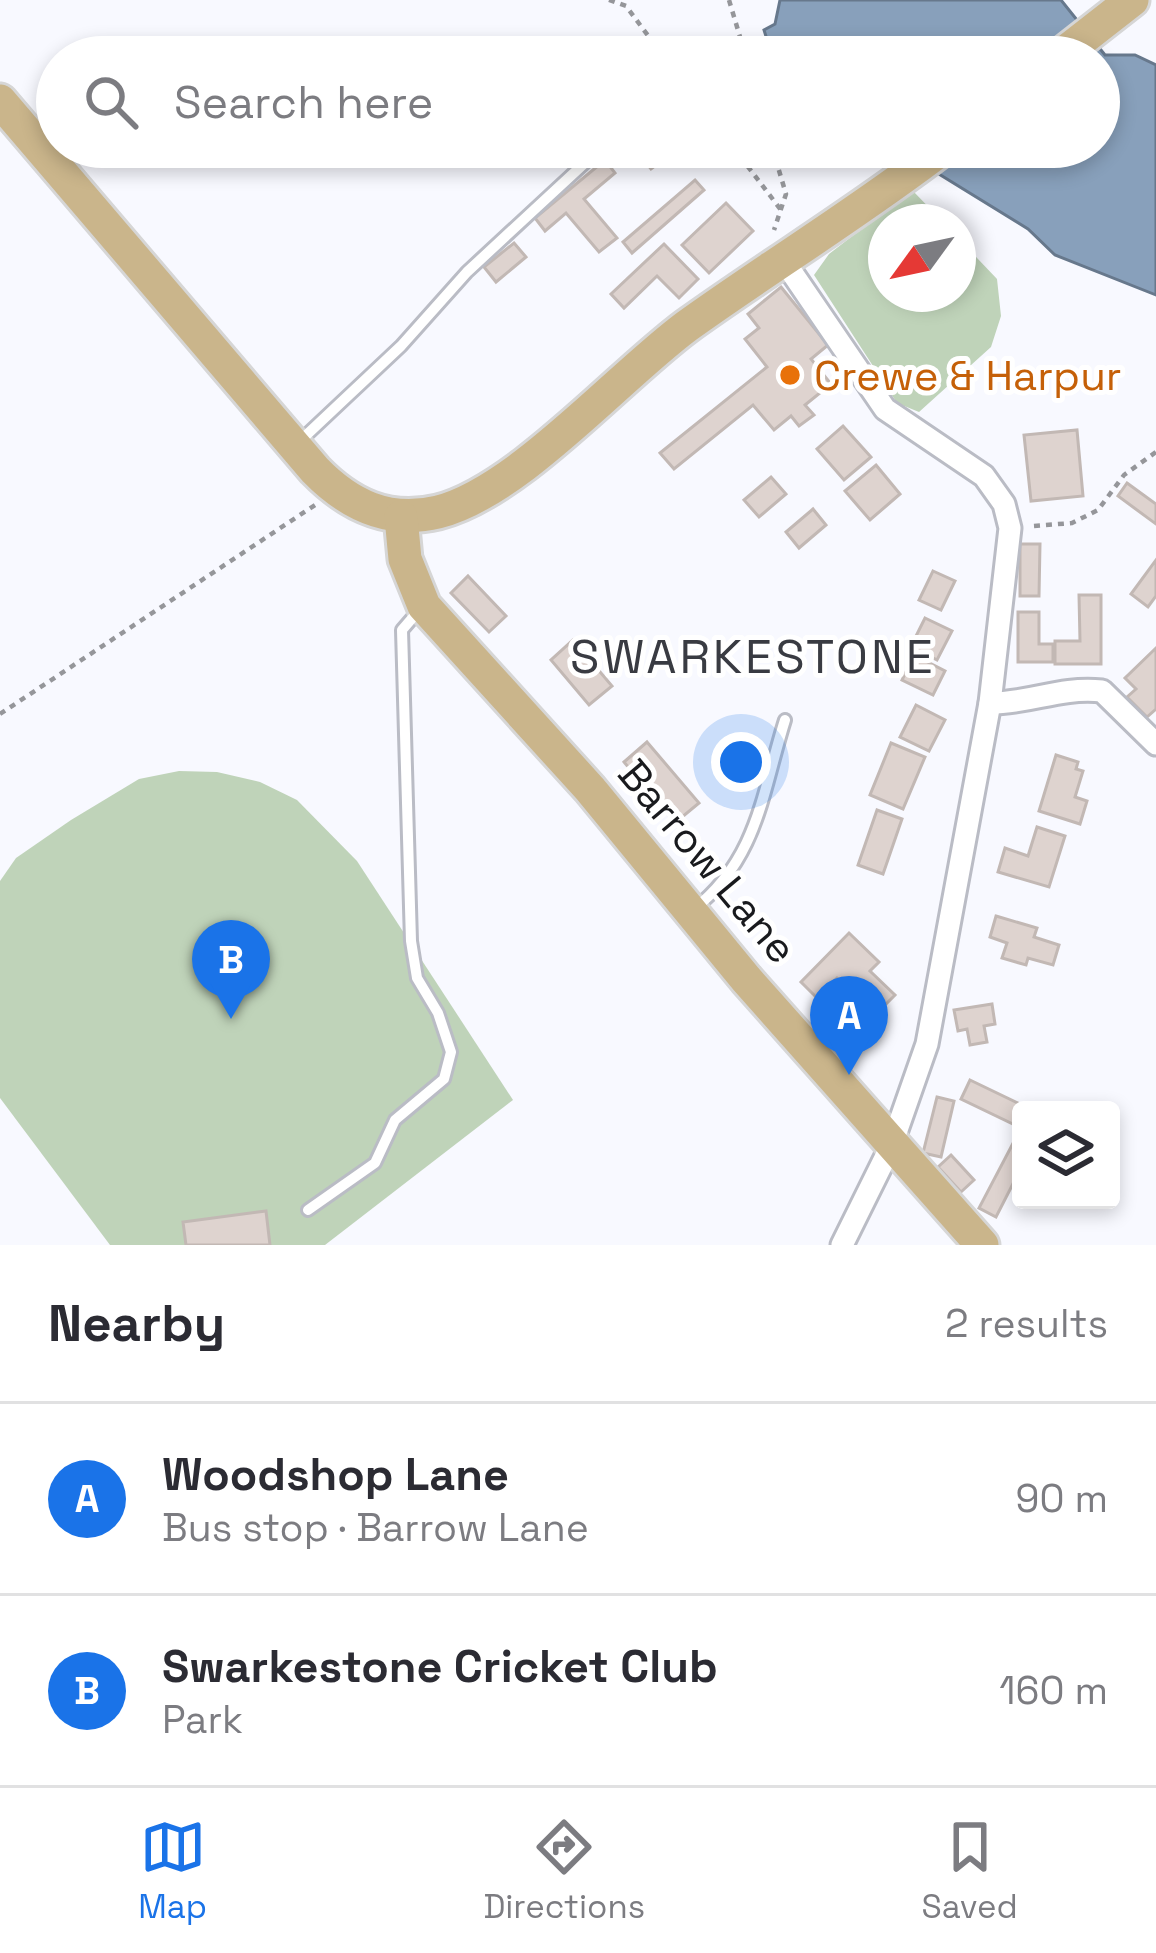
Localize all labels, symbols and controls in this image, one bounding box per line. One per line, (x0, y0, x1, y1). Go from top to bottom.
search box (36, 36, 1120, 168)
icon: search (78, 69, 144, 135)
text: Search here (174, 74, 433, 131)
north arrow (868, 204, 976, 312)
place label: Crewe & Harpur (814, 349, 1122, 402)
marker: Crewe & Harpur (777, 362, 803, 388)
district label: SWARKESTONE (570, 626, 936, 687)
your location (711, 732, 771, 792)
street label: Barrow Lane (607, 748, 808, 974)
pin: B (192, 920, 270, 1019)
pin: A (810, 976, 888, 1075)
map controls (1012, 1101, 1120, 1209)
button: layers (1012, 1101, 1120, 1209)
text: Nearby (48, 1291, 225, 1356)
text: 2 results (945, 1299, 1108, 1348)
text: Woodshop Lane (162, 1446, 509, 1503)
text: A (75, 1474, 99, 1523)
text: 90 m (1016, 1474, 1108, 1523)
text: Bus stop · Barrow Lane (162, 1503, 589, 1552)
text: Swarkestone Cricket Club (162, 1638, 718, 1695)
text: B (74, 1666, 100, 1715)
text: 160 m (999, 1666, 1108, 1715)
text: Park (162, 1695, 243, 1744)
tab: Map (138, 1814, 207, 1928)
tab: Directions (483, 1814, 645, 1928)
tab: Saved (922, 1814, 1018, 1928)

